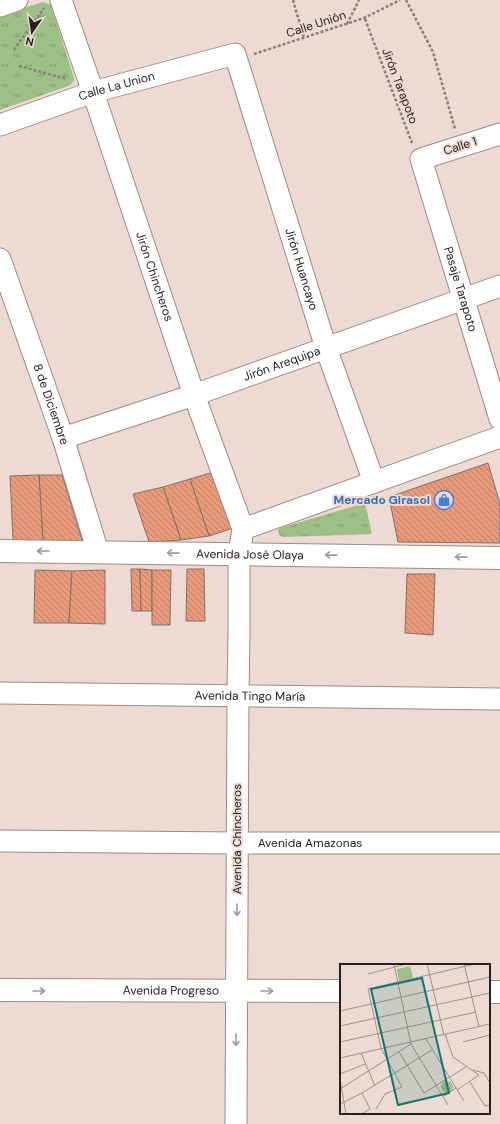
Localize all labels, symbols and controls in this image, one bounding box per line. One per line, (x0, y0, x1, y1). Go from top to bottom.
street label: Calle Unión (284, 7, 348, 41)
north arrow (12, 12, 52, 52)
text: N (24, 34, 35, 49)
street label: Jirón Tarapoto (378, 46, 422, 126)
street label: Calle La Union (76, 68, 156, 104)
street label: Calle 1 (441, 133, 479, 159)
street label: Jirón Huancayo (281, 226, 322, 312)
street label: Jirón Chincheros (132, 230, 177, 324)
street label: Pasaje Tarapoto (440, 245, 481, 334)
street label: Jirón Arequipa (241, 343, 322, 385)
street label: 8 de Diciembre (29, 361, 73, 447)
shop icon: Mercado Girasol (433, 489, 455, 511)
place label: Mercado Girasol (334, 492, 430, 508)
street label: Avenida José Olaya (196, 546, 304, 563)
one-way arrow (37, 547, 50, 555)
one-way arrow (167, 549, 180, 557)
one-way arrow (325, 551, 338, 559)
one-way arrow (455, 554, 468, 561)
street label: Avenida Tingo María (194, 687, 306, 705)
street label: Avenida Chincheros (229, 784, 245, 894)
street label: Avenida Amazonas (258, 835, 362, 851)
one-way arrow (233, 903, 241, 916)
inset map (340, 964, 490, 1114)
street label: Avenida Progreso (123, 982, 219, 999)
one-way arrow (32, 987, 45, 995)
one-way arrow (260, 987, 273, 995)
one-way arrow (232, 1033, 240, 1046)

